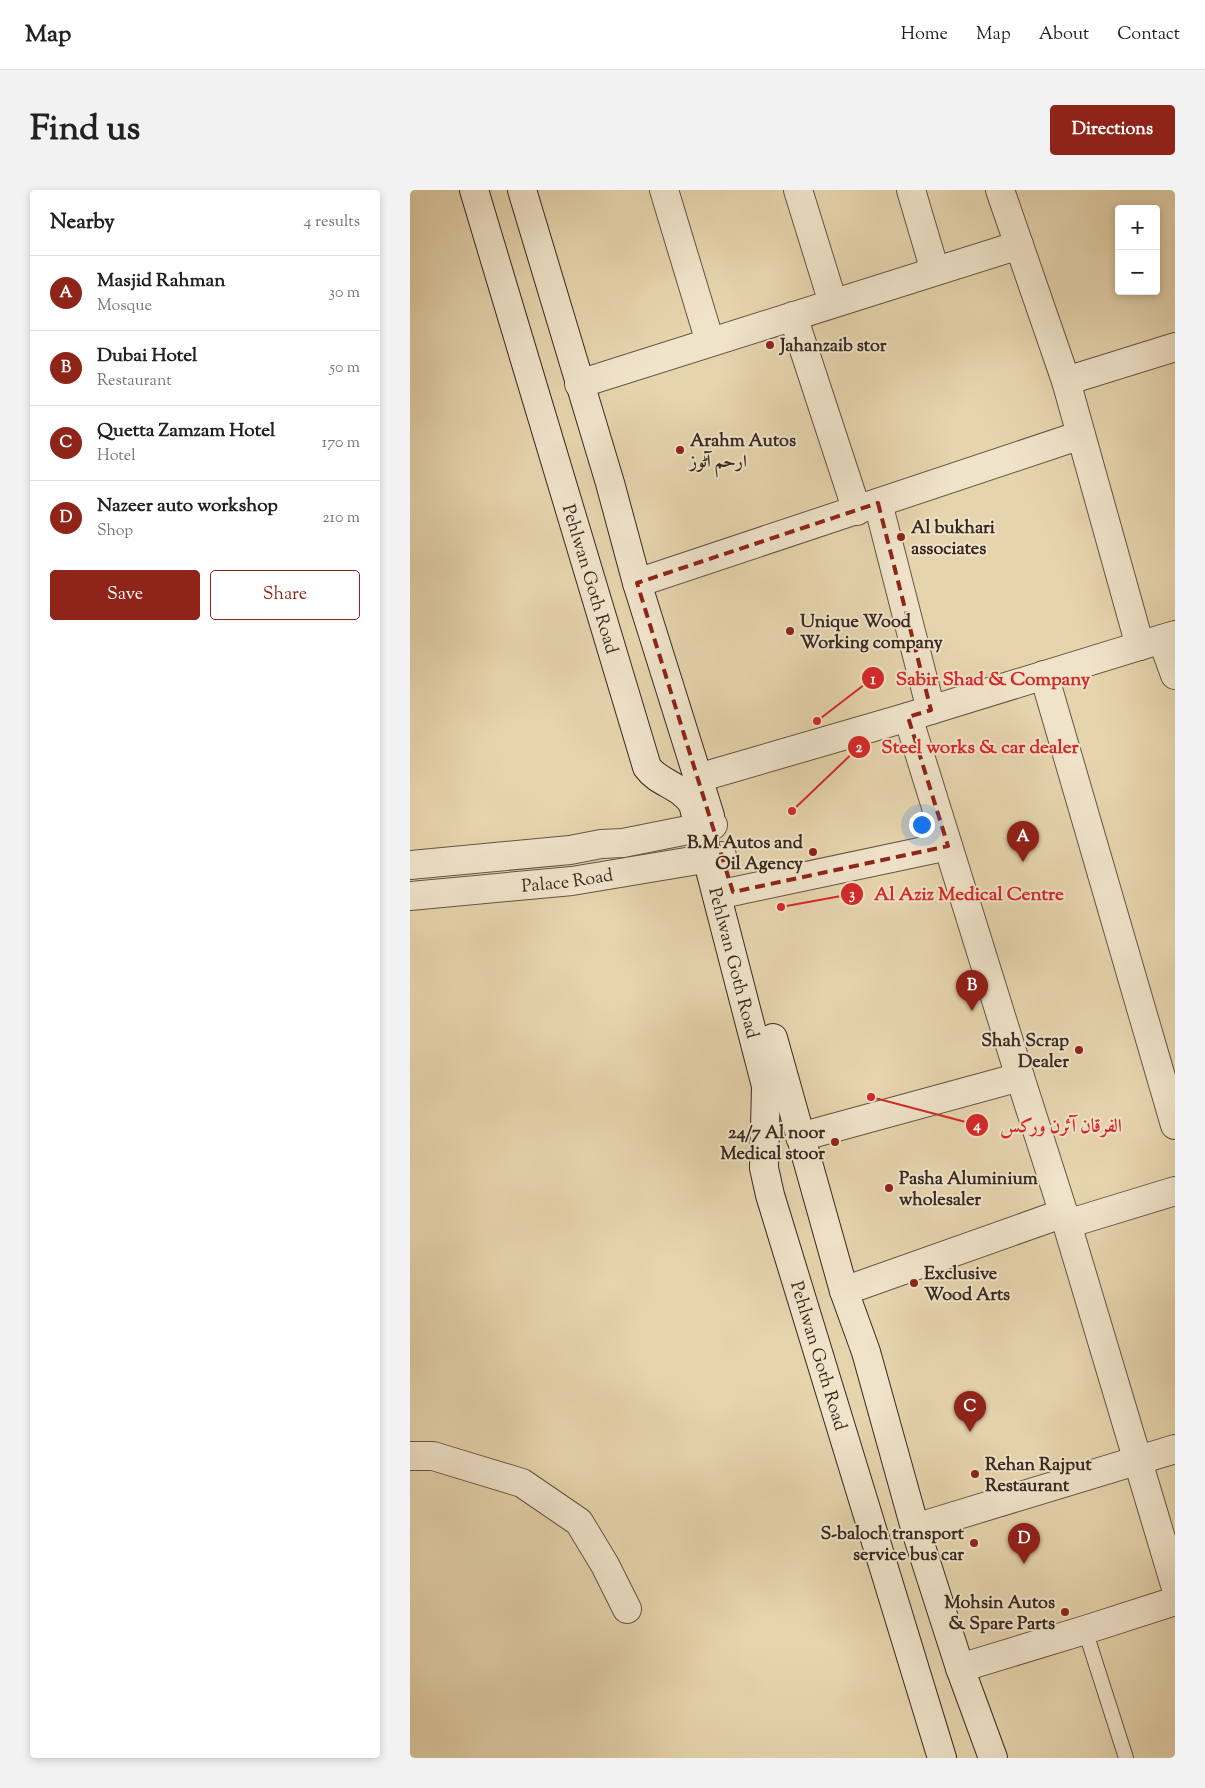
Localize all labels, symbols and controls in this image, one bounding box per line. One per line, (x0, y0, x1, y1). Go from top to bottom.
text: Map (25, 18, 71, 52)
text: Home (901, 22, 948, 48)
text: Map (976, 22, 1011, 48)
text: About (1039, 22, 1089, 48)
text: Contact (1117, 22, 1180, 48)
text: Find us (30, 105, 140, 156)
button: Directions (1050, 105, 1175, 155)
map controls (1115, 205, 1160, 295)
button: + (1115, 205, 1160, 250)
text: Nearby (50, 208, 115, 238)
text: 4 results (304, 211, 360, 234)
button: − (1115, 250, 1160, 295)
text: Masjid Rahman (97, 268, 225, 295)
text: A (60, 282, 73, 305)
text: 30 m (329, 282, 360, 305)
text: Mosque (97, 295, 152, 318)
place label: Jahanzaib stor (778, 334, 887, 360)
marker: Jahanzaib stor (764, 339, 776, 351)
text: Dubai Hotel (97, 343, 197, 370)
text: B (61, 357, 71, 380)
text: 50 m (329, 357, 360, 380)
text: Restaurant (97, 370, 172, 393)
text: Quetta Zamzam Hotel (97, 418, 275, 445)
place label: Arahm Autos ارحم آٹوز (688, 429, 796, 478)
text: C (60, 432, 72, 455)
text: 170 m (322, 432, 360, 455)
marker: Arahm Autos ارحم آٹوز (674, 444, 686, 456)
text: Hotel (97, 445, 136, 468)
text: Nazeer auto workshop (97, 493, 278, 520)
street label: Pehlwan Goth Road (554, 502, 623, 657)
text: D (60, 507, 72, 530)
text: 210 m (322, 507, 360, 530)
place label: Al bukhari associates (911, 516, 996, 563)
text: Shop (97, 520, 133, 543)
marker: Al bukhari associates (895, 531, 907, 543)
button: Save (50, 570, 200, 620)
button: Share (210, 570, 360, 620)
place label: Unique Wood Working company (800, 610, 943, 657)
marker: Unique Wood Working company (784, 625, 796, 637)
callout: Sabir Shad & Company (861, 661, 1101, 695)
text: Sabir Shad & Company (896, 667, 1091, 694)
text: 1 (870, 670, 876, 691)
callout: Steel works & car dealer (846, 730, 1089, 764)
text: Steel works & car dealer (881, 735, 1080, 762)
text: 2 (855, 738, 863, 759)
your location (909, 812, 935, 838)
pin: A (1007, 821, 1039, 862)
place label: B.M Autos and Oil Agency (687, 831, 804, 878)
marker: B.M Autos and Oil Agency (807, 846, 819, 858)
street label: Palace Road (520, 863, 615, 901)
callout: Al Aziz Medical Centre (839, 877, 1074, 911)
text: Al Aziz Medical Centre (874, 882, 1064, 909)
street label: Pehlwan Goth Road (700, 885, 764, 1042)
text: 3 (849, 885, 855, 906)
pin: B (956, 970, 988, 1011)
place label: Shah Scrap Dealer (981, 1029, 1069, 1076)
marker: Shah Scrap Dealer (1073, 1044, 1085, 1056)
callout: الفرقان آئرن ورکس (965, 1108, 1132, 1142)
text: الفرقان آئرن ورکس (1000, 1114, 1122, 1141)
text: 4 (972, 1116, 981, 1137)
place label: 24/7 Al noor Medical stoor (720, 1121, 825, 1168)
marker: 24/7 Al noor Medical stoor (829, 1136, 841, 1148)
place label: Pasha Aluminium wholesaler (899, 1167, 1038, 1214)
marker: Pasha Aluminium wholesaler (883, 1182, 895, 1194)
place label: Exclusive Wood Arts (924, 1262, 1010, 1309)
marker: Exclusive Wood Arts (908, 1277, 920, 1289)
street label: Pehlwan Goth Road (782, 1278, 852, 1434)
pin: C (954, 1391, 986, 1432)
place label: Rehan Rajput Restaurant (985, 1453, 1092, 1500)
marker: Rehan Rajput Restaurant (969, 1468, 981, 1480)
place label: S-baloch transport service bus car (820, 1522, 965, 1569)
pin: D (1008, 1523, 1040, 1564)
marker: S-baloch transport service bus car (968, 1537, 980, 1549)
place label: Mohsin Autos & Spare Parts (944, 1591, 1055, 1638)
marker: Mohsin Autos & Spare Parts (1059, 1606, 1071, 1618)

